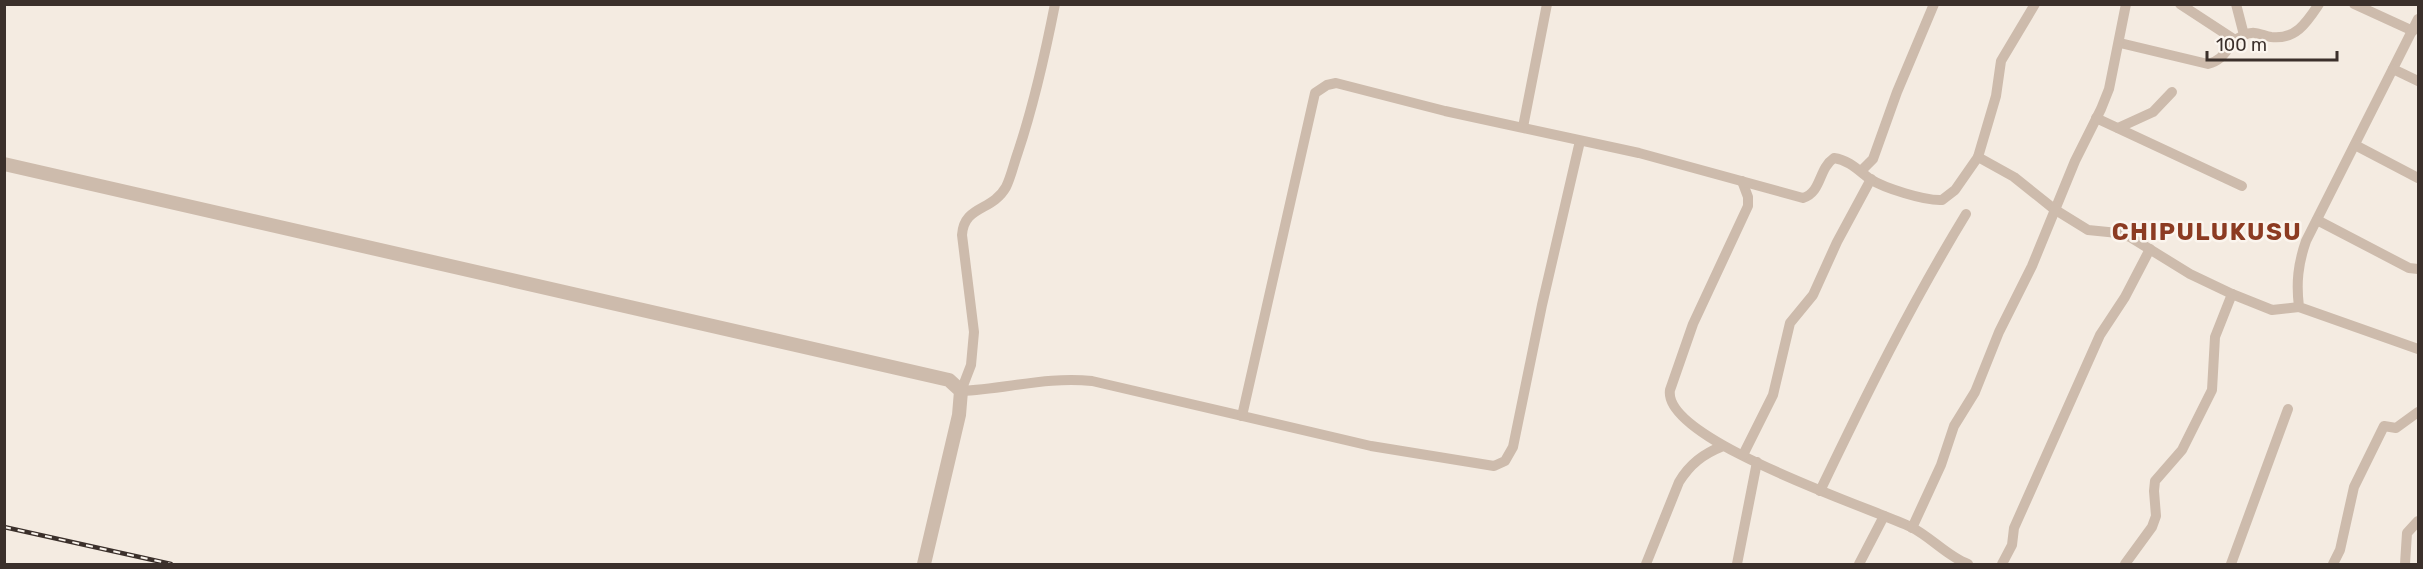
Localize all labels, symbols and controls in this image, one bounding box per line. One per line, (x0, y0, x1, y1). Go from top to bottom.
scale bar (2207, 24, 2338, 62)
text: 100 m (2216, 34, 2267, 56)
district label: CHIPULUKUSU (2112, 218, 2302, 246)

